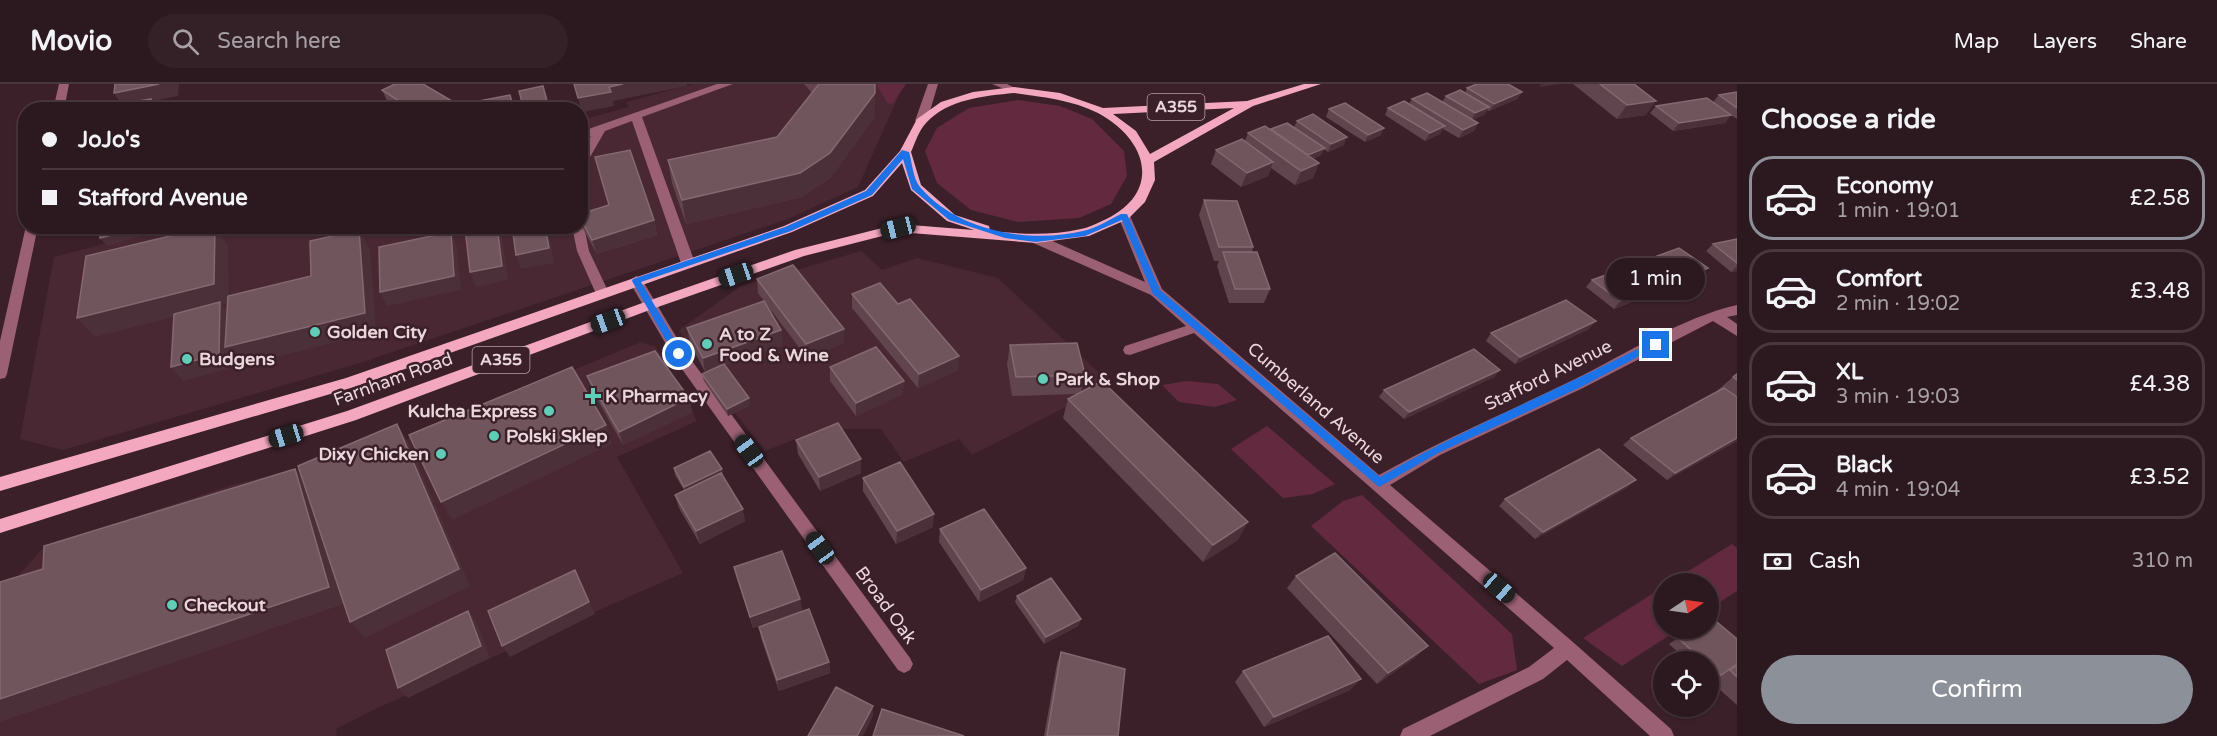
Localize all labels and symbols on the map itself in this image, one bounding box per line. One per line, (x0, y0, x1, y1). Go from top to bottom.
road number: A355 (1148, 94, 1204, 120)
car (878, 215, 918, 241)
callout: 1 min (1606, 258, 1706, 300)
car (716, 261, 756, 289)
car (588, 306, 628, 336)
place label: Golden City (327, 321, 427, 343)
place label: A to Z Food & Wine (719, 323, 829, 366)
marker: Golden City (308, 325, 322, 339)
route end (1642, 331, 1669, 358)
street label: Stafford Avenue (1481, 335, 1615, 415)
marker: A to Z Food & Wine (700, 337, 714, 351)
street label: Cumberland Avenue (1243, 338, 1389, 468)
route start (665, 340, 692, 367)
street label: Farnham Road (330, 347, 456, 411)
road number: A355 (472, 347, 530, 373)
place label: Budgens (199, 348, 275, 370)
marker: Budgens (180, 352, 194, 366)
place label: Park & Shop (1055, 368, 1160, 390)
marker: Park & Shop (1036, 372, 1050, 386)
place label: K Pharmacy (605, 385, 708, 407)
marker: K Pharmacy (586, 389, 600, 403)
place label: Kulcha Express (407, 400, 537, 422)
marker: Kulcha Express (542, 404, 556, 418)
car (266, 422, 306, 450)
place label: Polski Sklep (506, 425, 608, 447)
marker: Polski Sklep (487, 429, 501, 443)
car (731, 431, 767, 471)
place label: Dixy Chicken (318, 443, 429, 465)
marker: Dixy Chicken (434, 447, 448, 461)
car (802, 528, 838, 568)
street label: Broad Oak (851, 562, 922, 648)
car (1480, 569, 1518, 607)
north arrow (1653, 573, 1719, 639)
place label: Checkout (184, 594, 266, 616)
marker: Checkout (165, 598, 179, 612)

